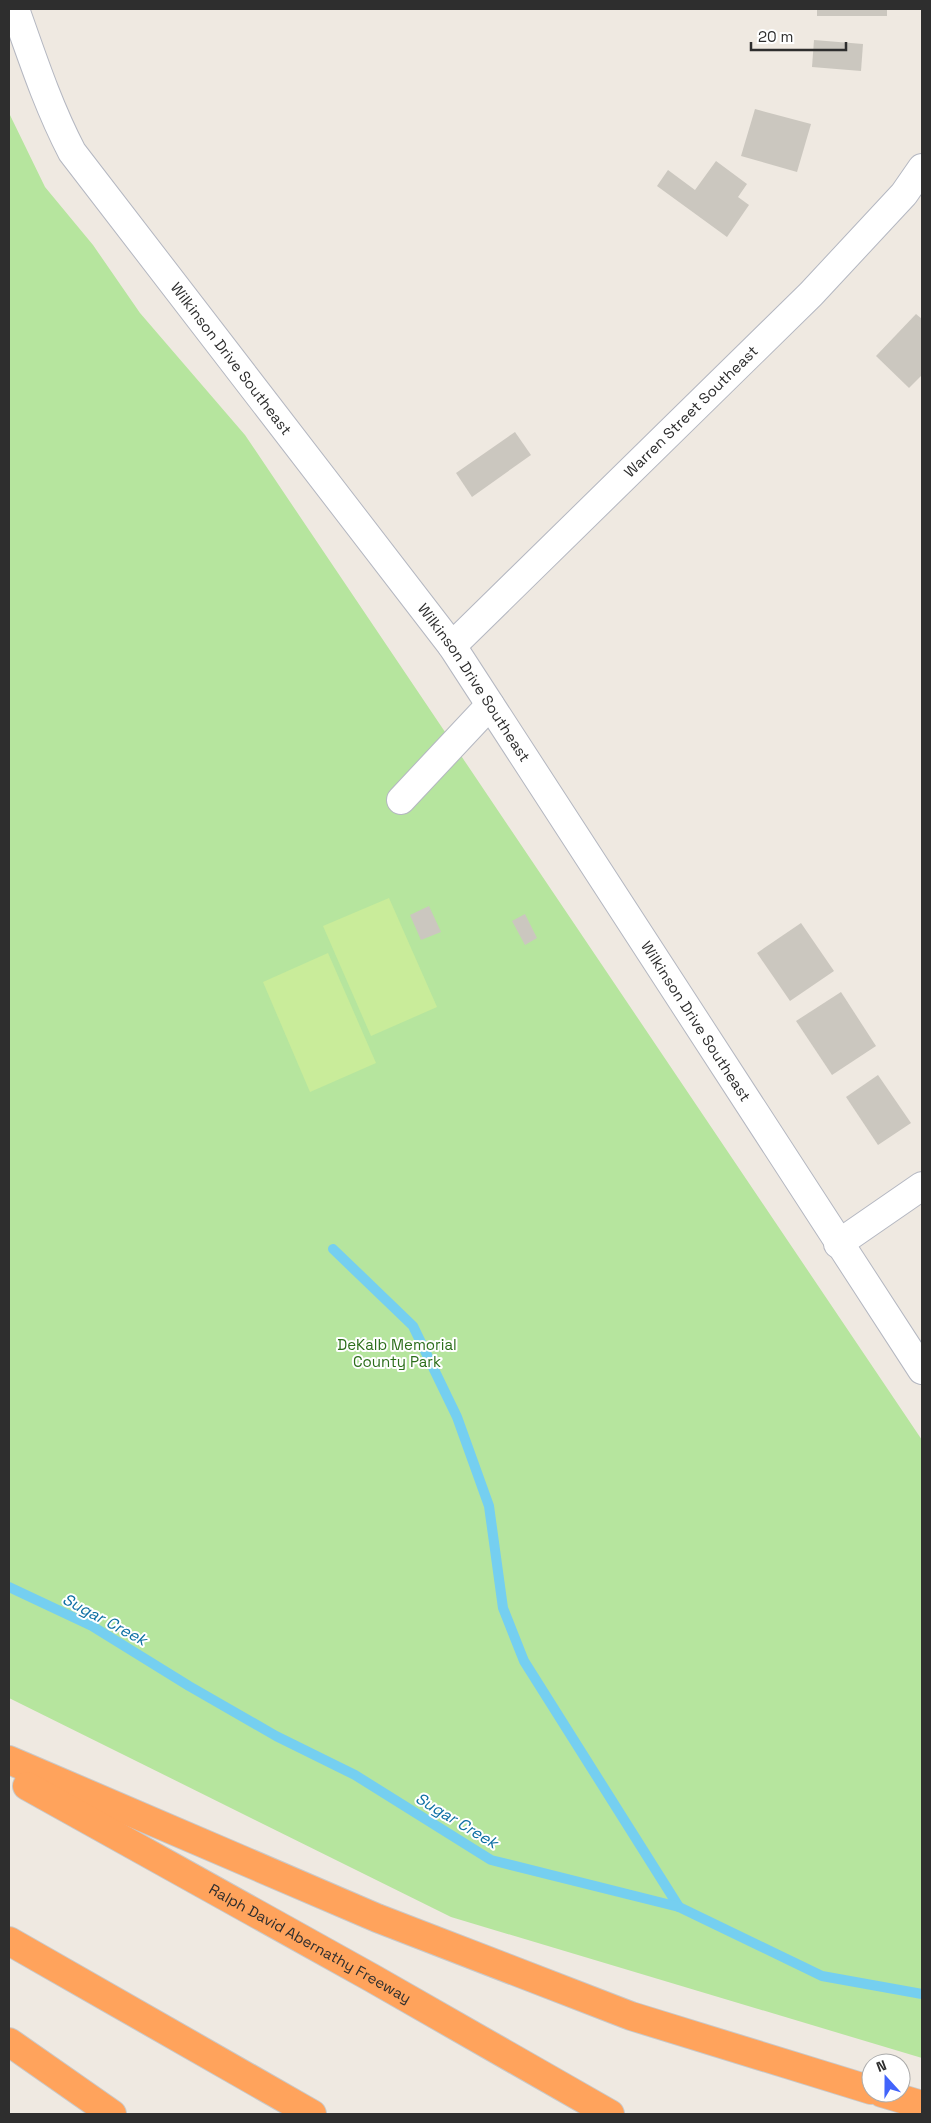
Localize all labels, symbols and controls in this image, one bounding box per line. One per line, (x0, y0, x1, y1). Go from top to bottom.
scale bar (751, 20, 846, 52)
text: 20 m (758, 27, 793, 46)
street label: Wilkinson Drive Southeast (167, 278, 296, 439)
street label: Warren Street Southeast (620, 341, 762, 481)
street label: Wilkinson Drive Southeast (414, 599, 535, 765)
street label: Wilkinson Drive Southeast (637, 937, 755, 1105)
park label: DeKalb Memorial County Park (337, 1335, 457, 1371)
water label: Sugar Creek (59, 1588, 153, 1652)
water label: Sugar Creek (412, 1788, 504, 1855)
street label: Ralph David Abernathy Freeway (206, 1879, 415, 2007)
north arrow (861, 2053, 911, 2103)
text: N (874, 2056, 889, 2076)

